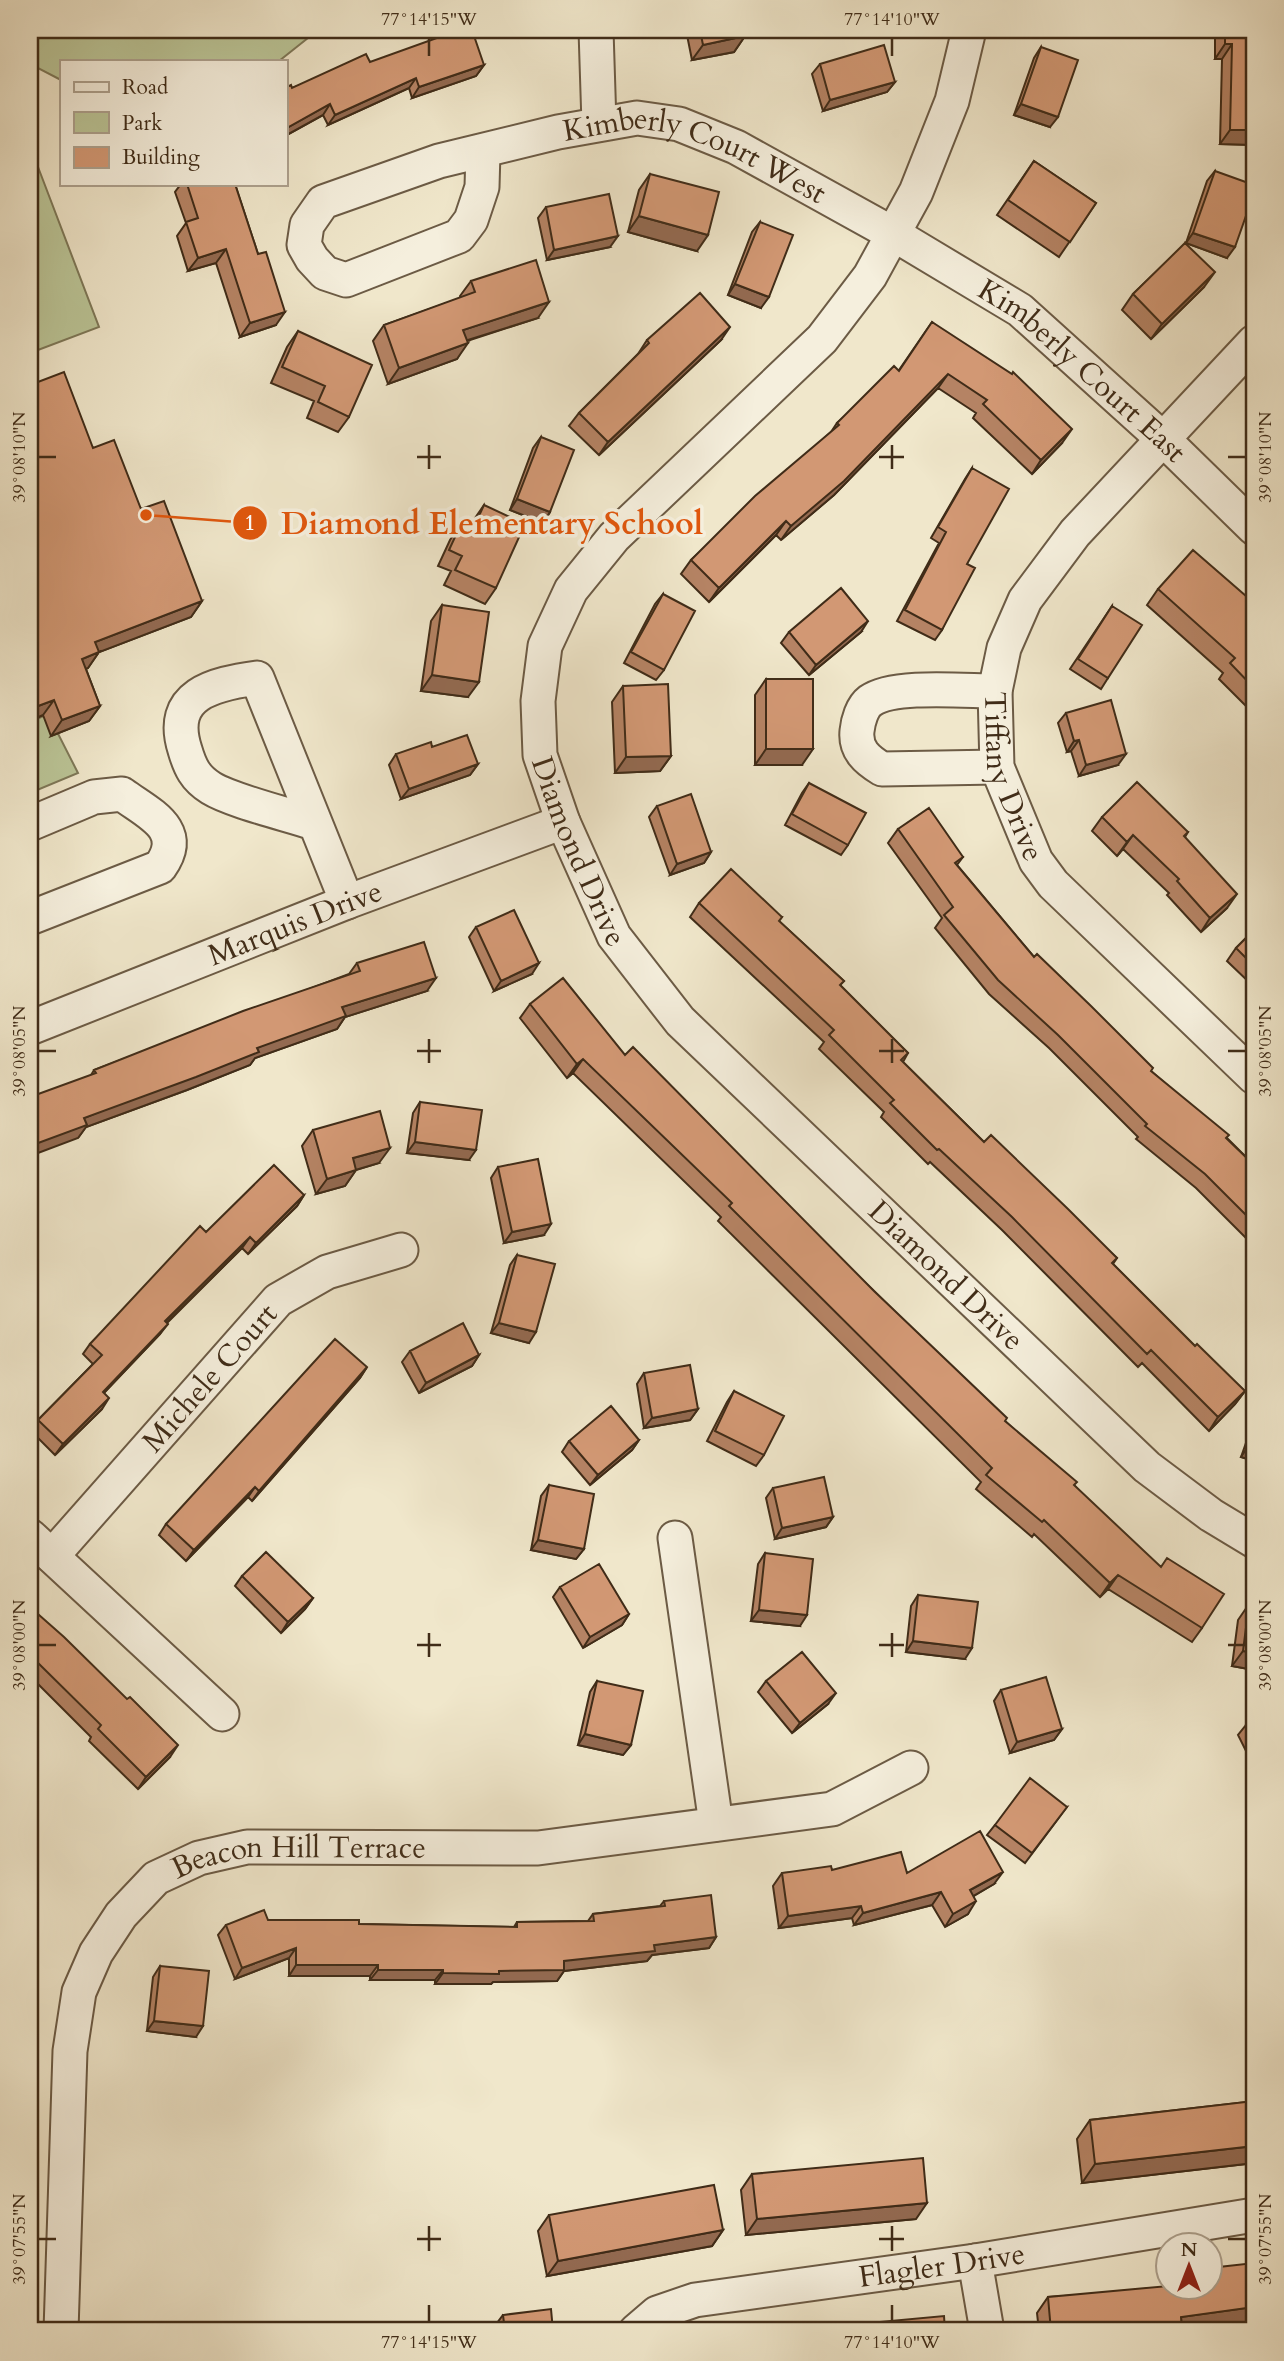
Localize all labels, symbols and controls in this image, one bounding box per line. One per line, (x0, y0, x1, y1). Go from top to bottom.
text: 77°14'15"W (381, 7, 477, 32)
text: 77°14'10"W (844, 7, 940, 32)
legend (60, 60, 287, 186)
text: Road (122, 73, 168, 102)
street label: Kimberly Court West (560, 97, 834, 214)
text: Park (122, 109, 163, 138)
text: Building (122, 143, 200, 172)
street label: Kimberly Court East (970, 269, 1196, 472)
text: 39°08'10"N (7, 411, 32, 503)
text: 39°08'10"N (1253, 411, 1278, 503)
callout: Diamond Elementary School (232, 496, 717, 549)
text: Diamond Elementary School (281, 502, 703, 546)
text: 1 (245, 509, 255, 538)
street label: Tiffany Drive (975, 691, 1054, 867)
street label: Diamond Drive (522, 751, 635, 955)
street label: Marquis Drive (202, 870, 388, 976)
text: 39°08'05"N (7, 1005, 32, 1097)
text: 39°08'05"N (1253, 1005, 1278, 1097)
street label: Diamond Drive (859, 1191, 1033, 1360)
street label: Michele Court (133, 1294, 287, 1461)
text: 39°08'00"N (7, 1599, 32, 1691)
text: 39°08'00"N (1253, 1599, 1278, 1691)
street label: Beacon Hill Terrace (164, 1826, 426, 1889)
text: 39°07'55"N (7, 2193, 32, 2285)
text: 39°07'55"N (1253, 2193, 1278, 2285)
north arrow (1154, 2232, 1224, 2302)
street label: Flagler Drive (856, 2233, 1028, 2297)
text: N (1181, 2237, 1198, 2263)
text: 77°14'15"W (381, 2330, 477, 2355)
text: 77°14'10"W (844, 2330, 940, 2355)

